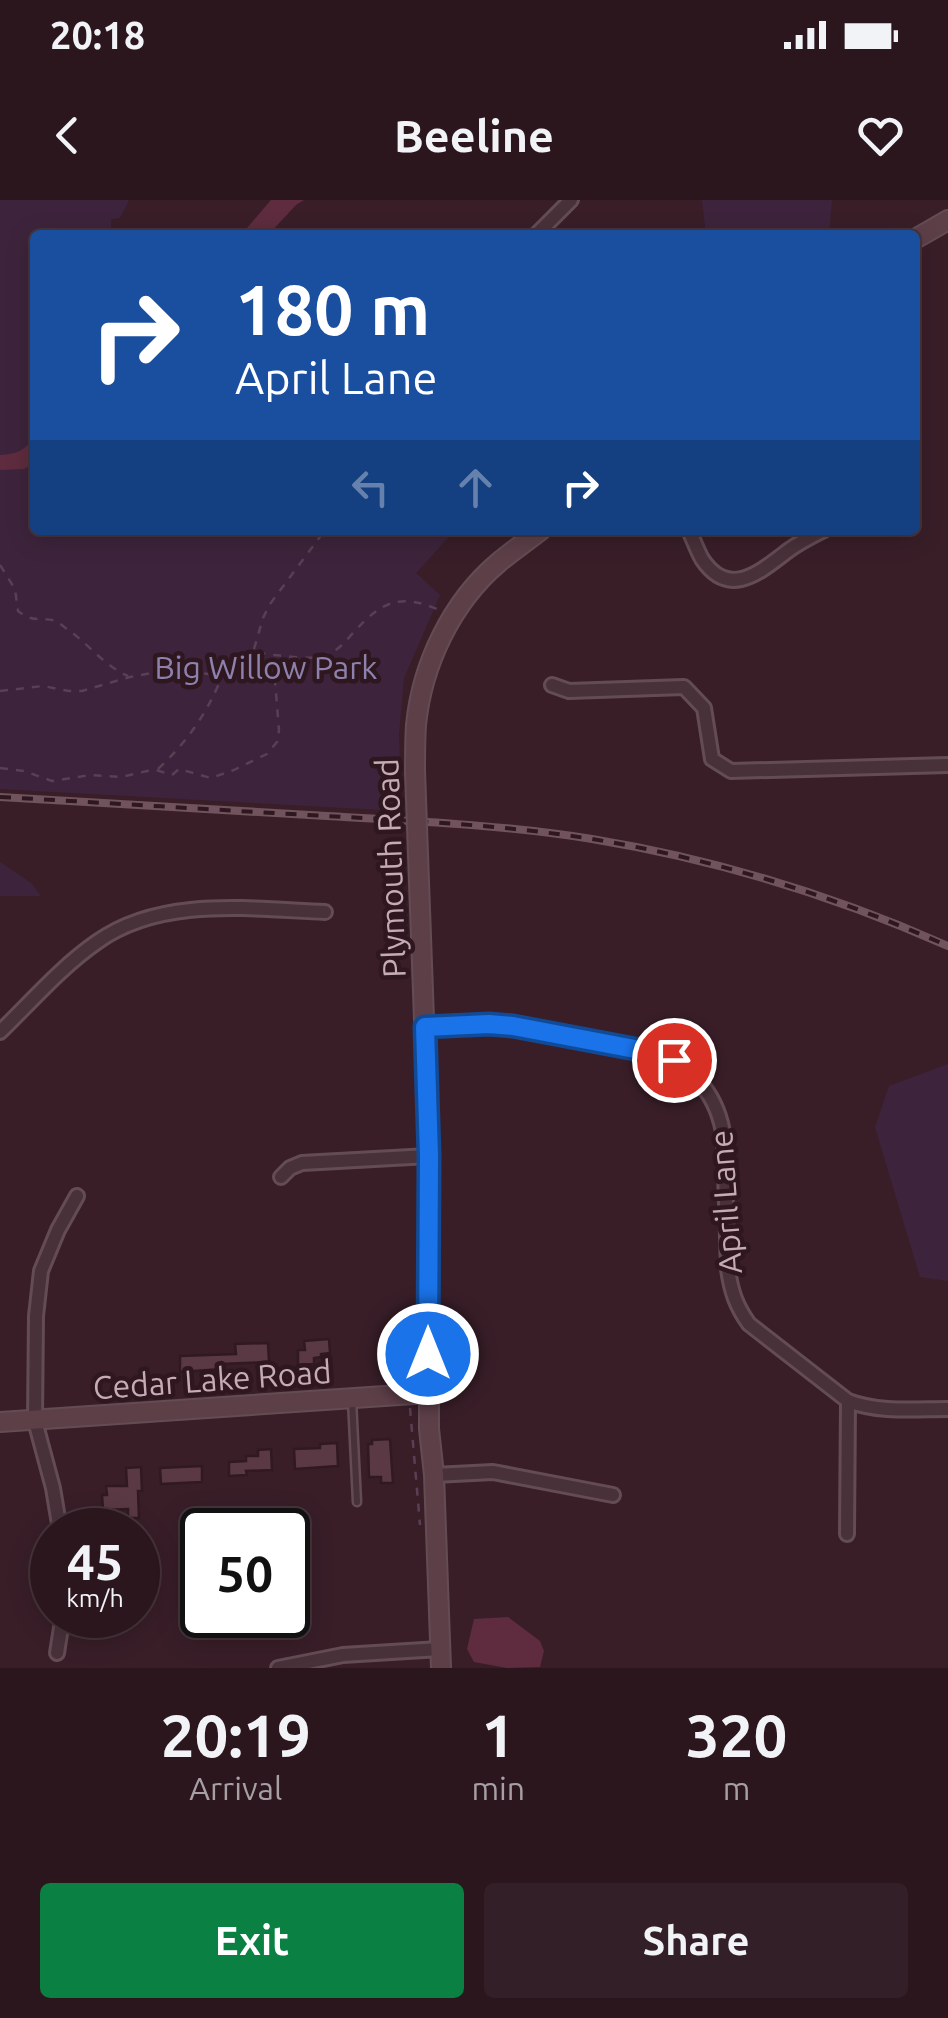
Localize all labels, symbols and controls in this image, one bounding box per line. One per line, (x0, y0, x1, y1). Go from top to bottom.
text: 20:18 (50, 14, 145, 56)
icon: back (40, 108, 95, 163)
icon: heart (853, 108, 908, 163)
text: Beeline (394, 110, 554, 161)
icon: right (70, 270, 200, 400)
text: 180 m (235, 270, 430, 348)
text: April Lane (235, 352, 437, 403)
icon: left (343, 460, 398, 515)
icon: ahead (448, 460, 503, 515)
icon: right (553, 460, 608, 515)
park label: Big Willow Park (154, 649, 378, 685)
street label: Plymouth Road (368, 758, 412, 978)
pin (632, 1018, 717, 1103)
icon: arrive (647, 1033, 702, 1088)
street label: April Lane (702, 1129, 748, 1275)
position arrow (376, 1302, 480, 1406)
street label: Cedar Lake Road (92, 1353, 332, 1405)
speed limit sign: 50 (180, 1508, 310, 1638)
text: 45 (67, 1533, 123, 1589)
text: km/h (66, 1584, 124, 1612)
text: 20:19 (161, 1701, 311, 1768)
text: 1 (481, 1701, 515, 1768)
text: 320 (686, 1701, 787, 1768)
text: Arrival (189, 1770, 282, 1806)
text: min (471, 1770, 525, 1806)
text: m (723, 1770, 750, 1806)
button: Exit (40, 1883, 464, 1998)
button: Share (484, 1883, 908, 1998)

